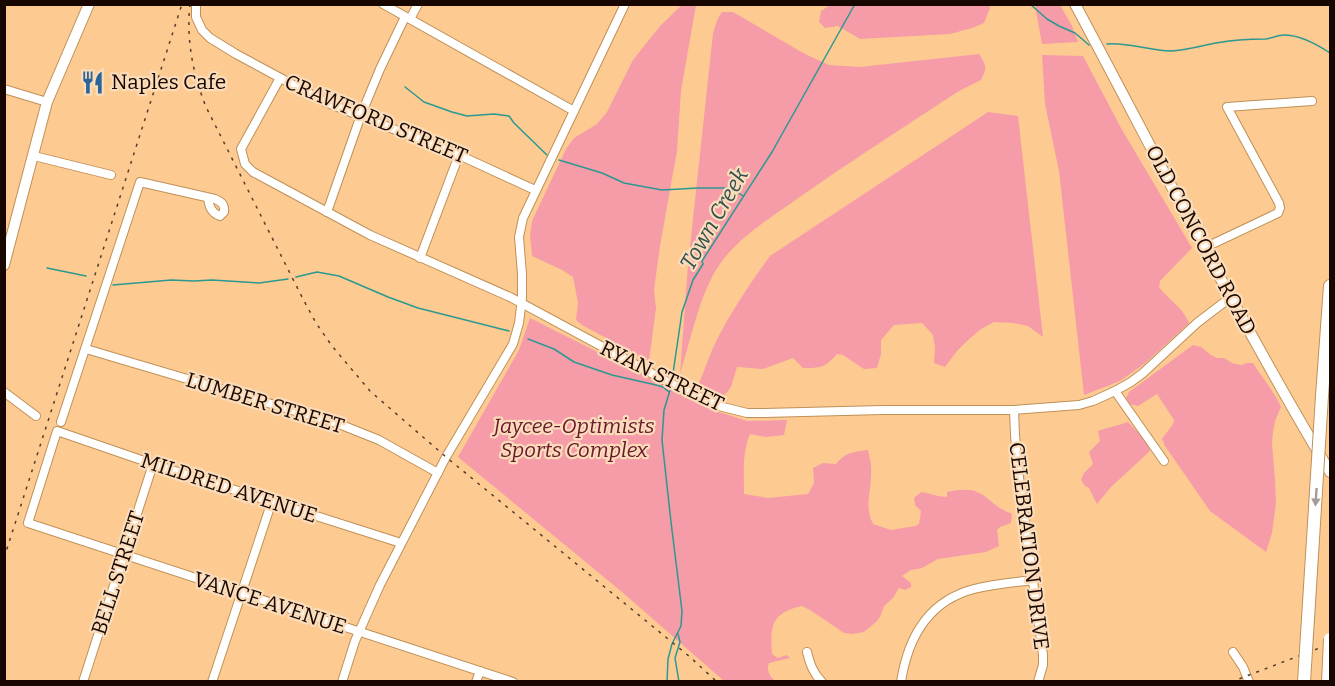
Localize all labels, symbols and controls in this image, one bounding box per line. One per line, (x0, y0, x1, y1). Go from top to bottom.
restaurant icon: Naples Cafe (80, 69, 106, 95)
place label: Naples Cafe (111, 69, 226, 95)
street label: CRAWFORD STREET (281, 69, 471, 169)
street label: OLD CONCORD ROAD (1140, 141, 1262, 339)
water label: Town Creek (674, 162, 755, 275)
street label: RYAN STREET (596, 335, 728, 417)
street label: LUMBER STREET (183, 367, 347, 439)
park label: Jaycee-Optimists Sports Complex (491, 413, 655, 463)
street label: CELEBRATION DRIVE (1003, 440, 1055, 652)
street label: MILDRED AVENUE (137, 447, 321, 529)
one-way arrow (1311, 487, 1321, 506)
street label: BELL STREET (86, 508, 150, 638)
street label: VANCE AVENUE (190, 566, 350, 640)

